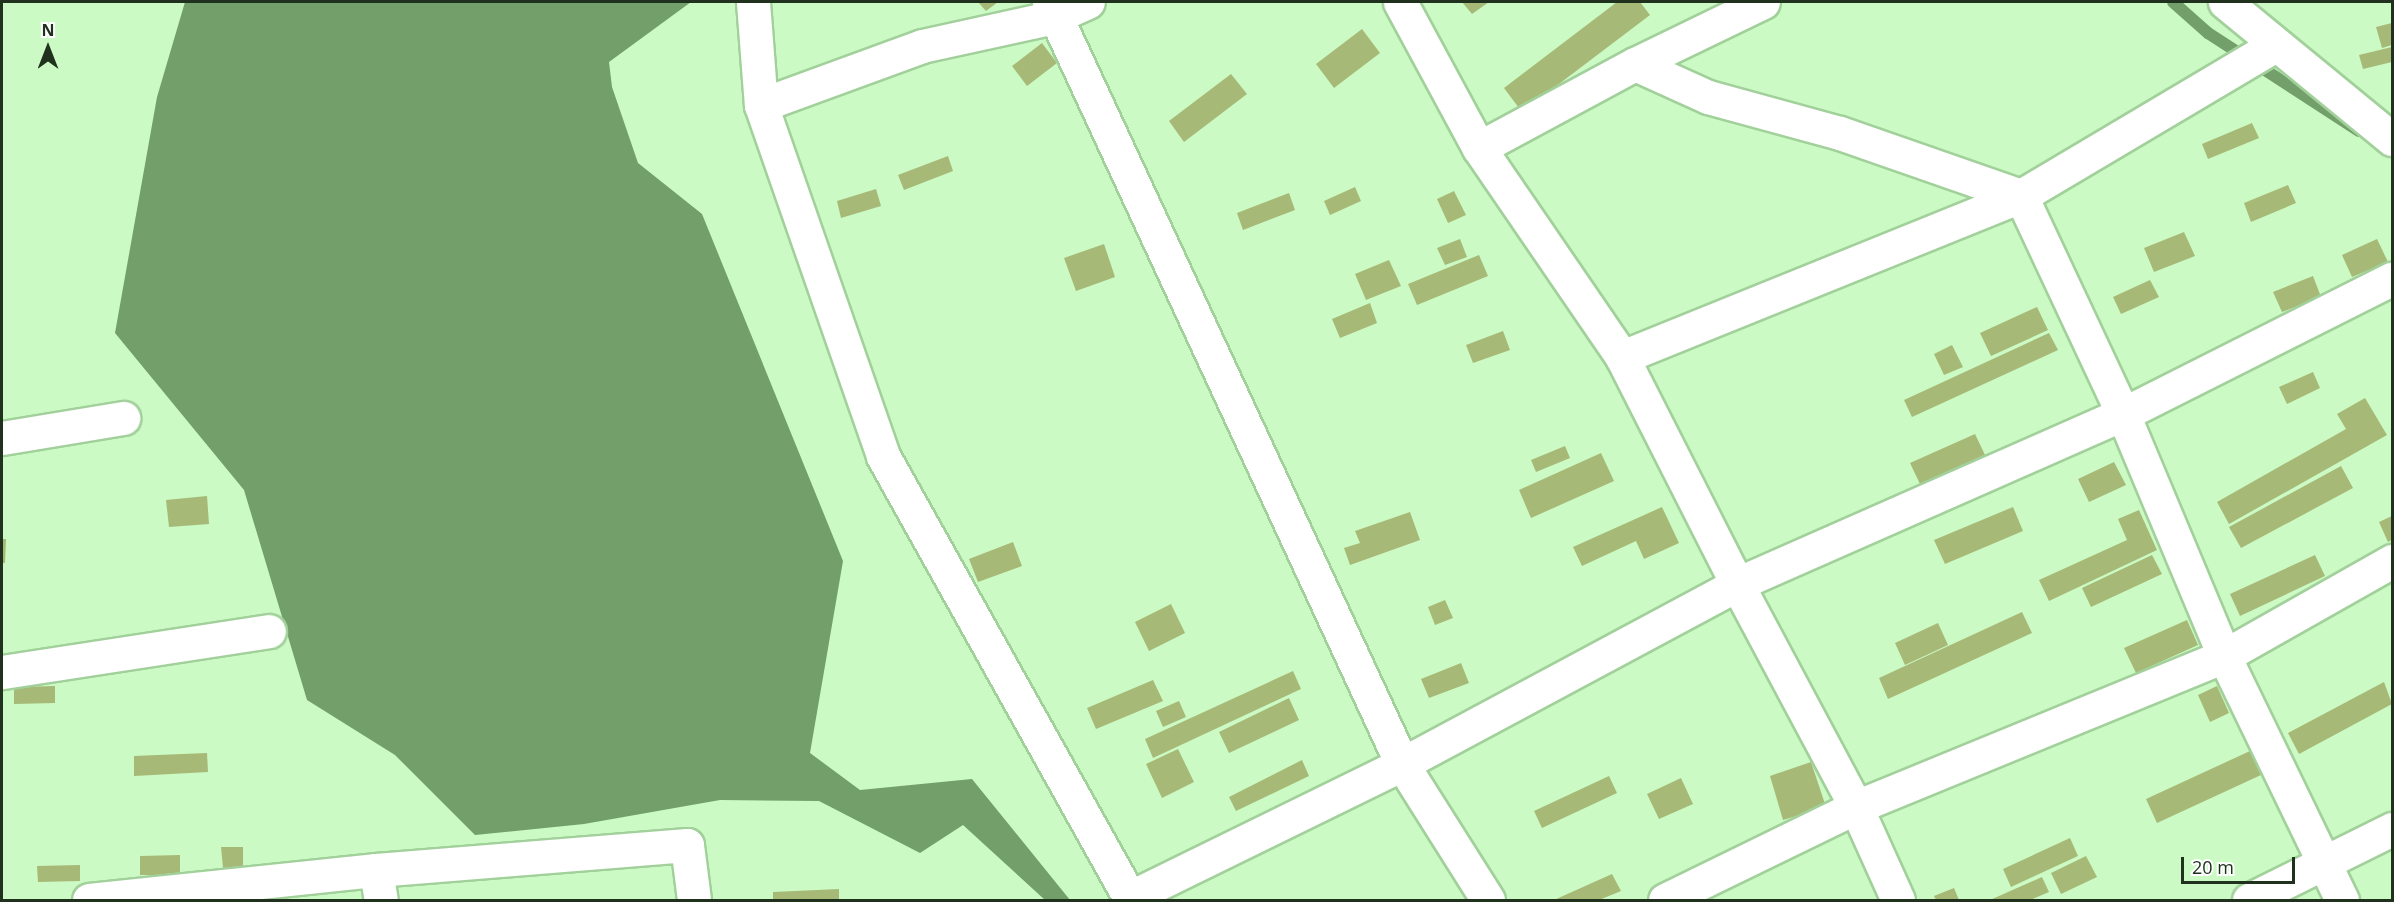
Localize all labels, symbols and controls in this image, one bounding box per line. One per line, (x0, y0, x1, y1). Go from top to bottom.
north arrow (18, 18, 78, 78)
text: N (41, 19, 55, 41)
scale bar (2184, 845, 2298, 883)
text: 20 m (2192, 855, 2234, 879)

